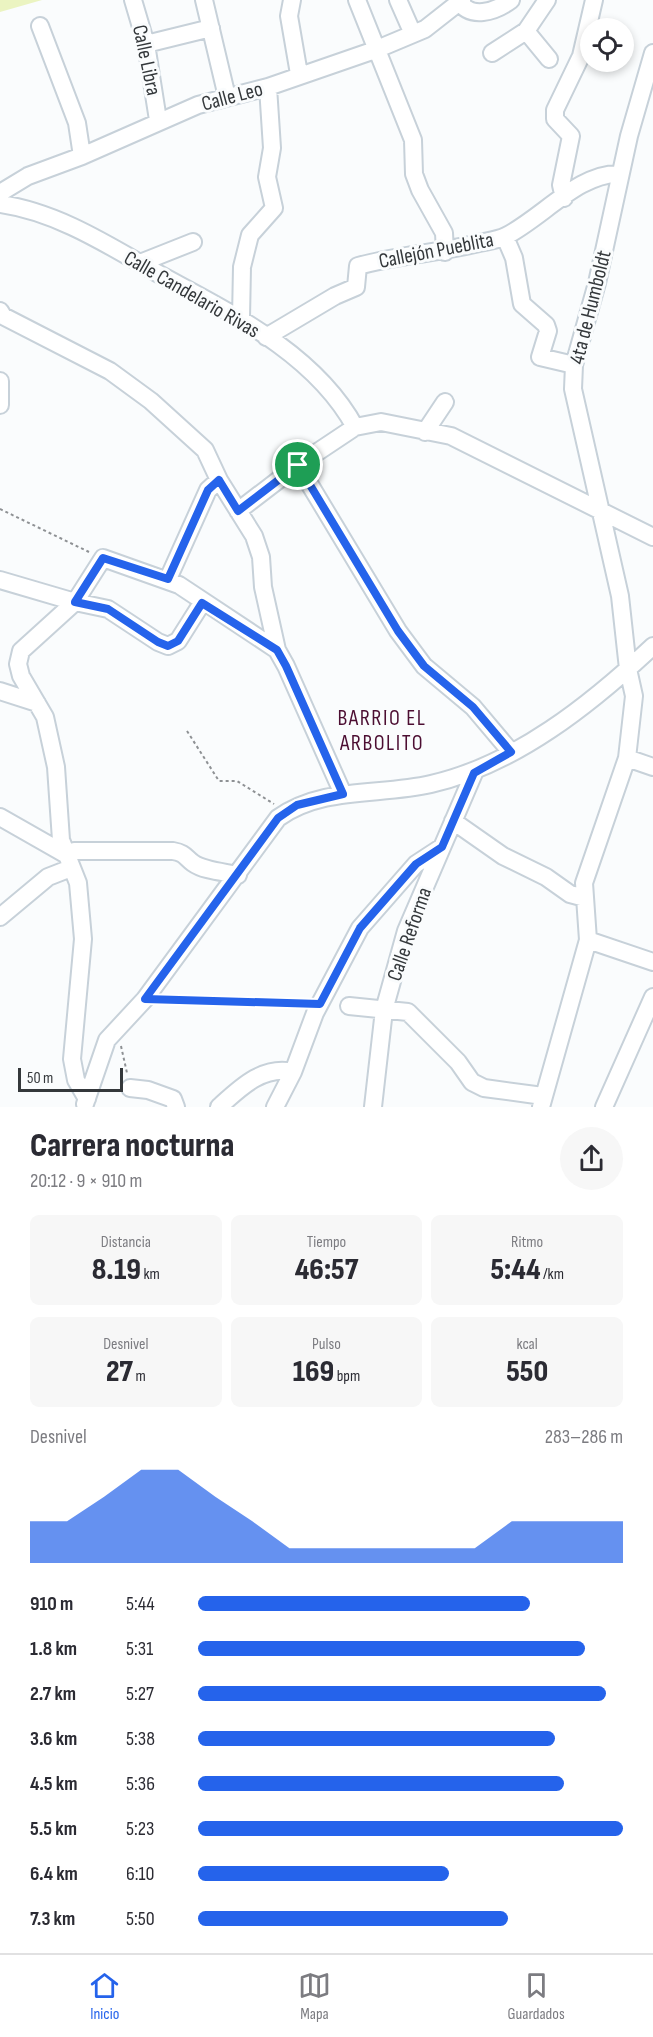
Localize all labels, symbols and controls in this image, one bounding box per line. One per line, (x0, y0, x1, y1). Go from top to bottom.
map controls (580, 18, 634, 72)
button: locate (580, 18, 634, 72)
street label: Calle Libra (127, 22, 166, 98)
street label: Calle Leo (199, 76, 265, 117)
street label: Callejón Pueblita (377, 227, 496, 274)
street label: Calle Candelario Rivas (119, 245, 264, 343)
street label: 4ta de Humboldt (564, 248, 617, 367)
pin (272, 439, 323, 490)
icon: arrive (281, 448, 314, 481)
district label: BARRIO EL ARBOLITO (338, 705, 426, 757)
street label: Calle Reforma (382, 884, 437, 984)
scale bar (18, 1065, 123, 1092)
text: 50 m (27, 1069, 53, 1088)
text: Carrera nocturna (30, 1126, 234, 1166)
button: share (560, 1127, 623, 1190)
text: 20:12 · 9 × 910 m (30, 1169, 142, 1193)
text: Distancia (101, 1233, 151, 1252)
text: Tiempo (307, 1233, 346, 1252)
text: Ritmo (511, 1233, 543, 1252)
text: 8.19 (92, 1252, 141, 1288)
text: 46:57 (295, 1252, 358, 1288)
text: 5:44 (490, 1252, 541, 1288)
text: km (141, 1265, 160, 1284)
text: /km (541, 1265, 564, 1284)
text: Desnivel (103, 1335, 149, 1354)
text: Pulso (312, 1335, 341, 1354)
text: kcal (517, 1335, 538, 1354)
text: 27 (106, 1354, 133, 1390)
text: 169 (293, 1354, 334, 1390)
text: 550 (506, 1354, 548, 1390)
text: m (133, 1367, 146, 1386)
text: bpm (334, 1367, 360, 1386)
text: Desnivel (30, 1425, 87, 1449)
text: 283–286 m (545, 1425, 623, 1449)
text: 910 m (30, 1592, 73, 1616)
text: 5:44 (126, 1592, 155, 1616)
text: 1.8 km (30, 1637, 77, 1661)
text: 5:31 (126, 1637, 153, 1661)
text: 2.7 km (30, 1682, 76, 1706)
text: 5:27 (126, 1682, 154, 1706)
text: 3.6 km (30, 1727, 77, 1751)
text: 5:38 (126, 1727, 155, 1751)
text: 4.5 km (30, 1772, 77, 1796)
text: 5:36 (126, 1772, 155, 1796)
text: 5.5 km (30, 1817, 77, 1841)
text: 5:23 (126, 1817, 154, 1841)
text: 6.4 km (30, 1862, 78, 1886)
text: 6:10 (126, 1862, 154, 1886)
text: 7.3 km (30, 1907, 75, 1931)
text: 5:50 (126, 1907, 155, 1931)
tab: Inicio (88, 1969, 121, 2024)
tab: Mapa (298, 1969, 331, 2024)
tab: Guardados (508, 1969, 565, 2024)

